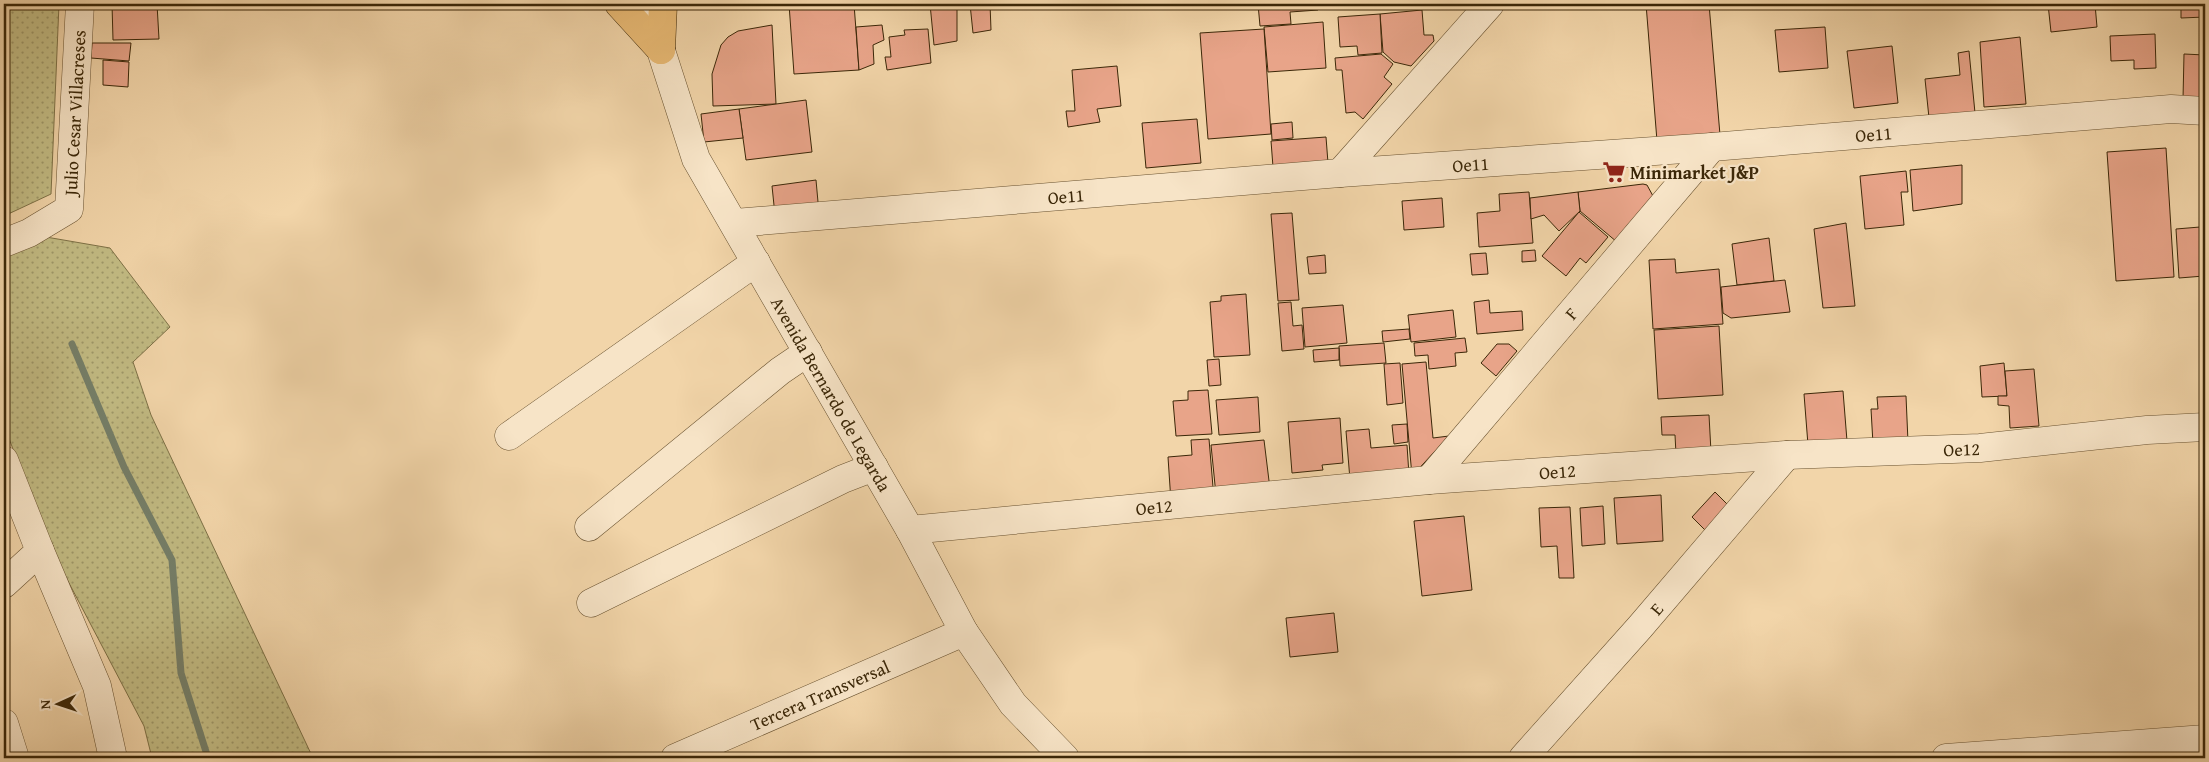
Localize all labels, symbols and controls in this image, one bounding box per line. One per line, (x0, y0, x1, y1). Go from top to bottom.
street label: Julio Cesar Villacreses (56, 29, 92, 198)
street label: Oe11 (1854, 119, 1893, 149)
street label: Oe11 (1451, 149, 1490, 179)
supermarket icon: Minimarket J&P (1601, 159, 1627, 185)
place label: Minimarket J&P (1630, 159, 1759, 186)
street label: Oe11 (1046, 181, 1085, 211)
street label: Avenida Bernardo de Legarda (765, 291, 899, 497)
street label: F (1558, 301, 1584, 325)
street label: Oe12 (1943, 435, 1980, 463)
street label: Oe12 (1538, 456, 1577, 486)
street label: Oe12 (1134, 491, 1173, 522)
street label: E (1643, 596, 1669, 621)
street label: Tercera Transversal (746, 653, 894, 737)
north arrow (32, 680, 82, 730)
text: N (35, 699, 55, 710)

